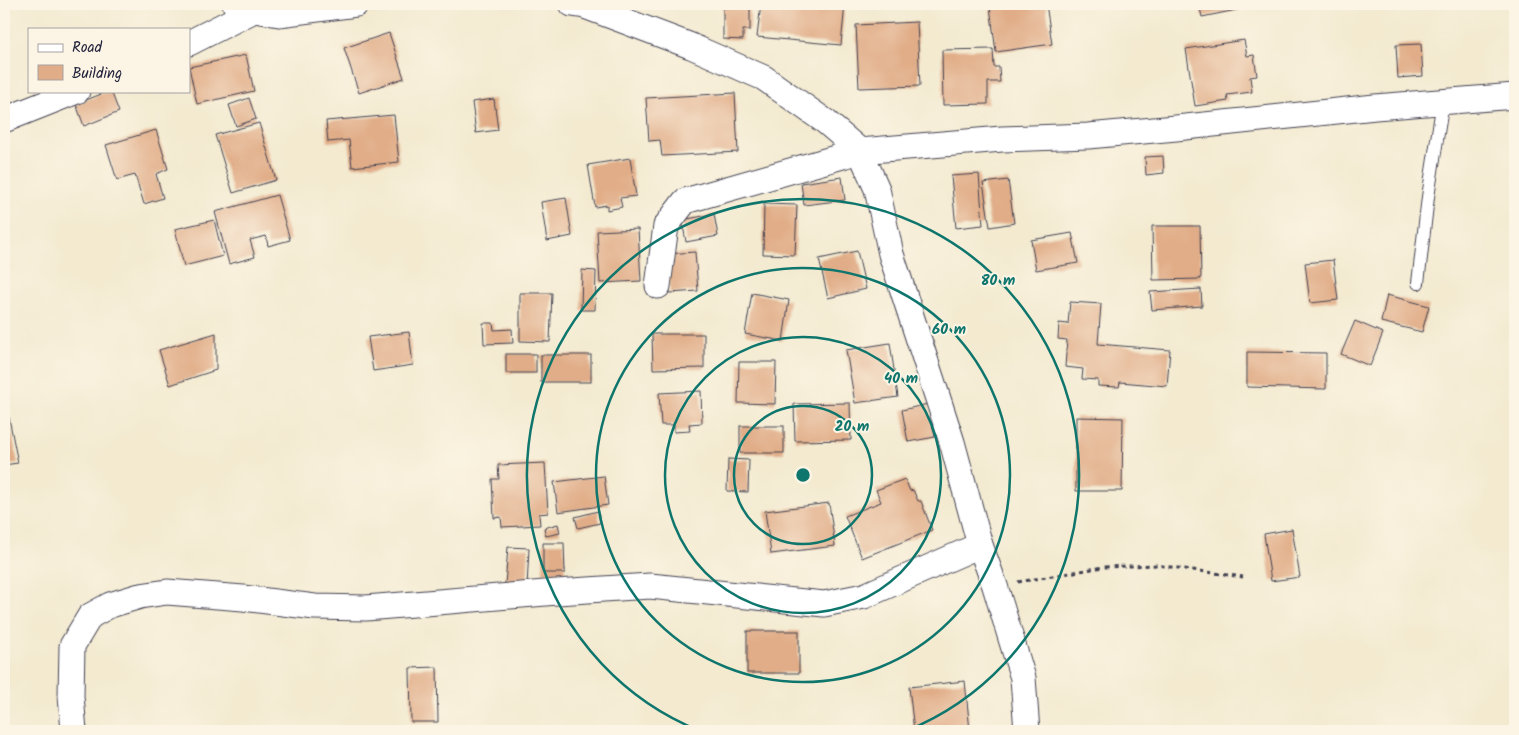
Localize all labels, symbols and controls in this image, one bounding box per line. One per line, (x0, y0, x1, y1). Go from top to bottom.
legend (28, 28, 190, 92)
text: Road (72, 36, 103, 60)
text: Building (72, 62, 122, 86)
text: 80 m (981, 269, 1015, 293)
text: 60 m (932, 318, 966, 342)
text: 40 m (884, 367, 918, 391)
text: 20 m (835, 415, 869, 439)
centre of rings (794, 466, 812, 484)

